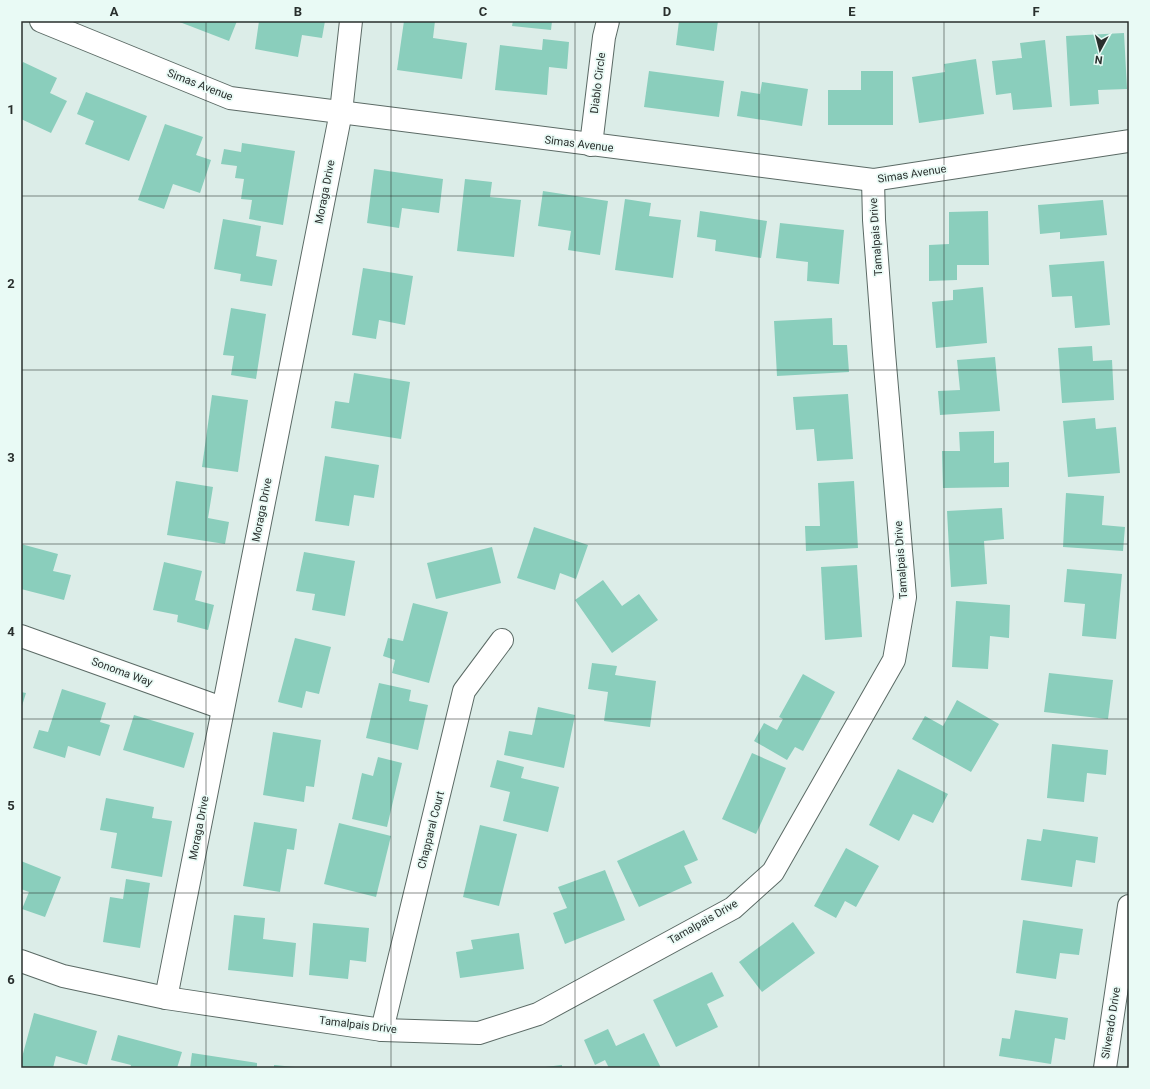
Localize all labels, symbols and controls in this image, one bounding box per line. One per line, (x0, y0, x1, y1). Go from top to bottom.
text: A (110, 4, 119, 19)
text: B (294, 4, 302, 19)
text: C (479, 4, 488, 19)
text: D (663, 4, 671, 19)
text: E (848, 4, 856, 19)
text: F (1032, 4, 1040, 19)
north arrow (1080, 30, 1120, 70)
street label: Diablo Circle (588, 52, 608, 114)
text: N (1094, 52, 1103, 66)
street label: Simas Avenue (165, 67, 235, 104)
text: 1 (7, 102, 15, 117)
street label: Simas Avenue (544, 133, 614, 155)
street label: Moraga Drive (312, 159, 338, 225)
street label: Simas Avenue (877, 162, 947, 186)
street label: Tamalpais Drive (867, 197, 885, 276)
text: 2 (7, 276, 15, 291)
text: 3 (7, 450, 15, 465)
street label: Moraga Drive (249, 477, 275, 543)
street label: Tamalpais Drive (892, 520, 910, 599)
text: 4 (7, 624, 15, 639)
street label: Sonoma Way (90, 655, 155, 689)
street label: Chapparal Court (415, 789, 447, 870)
street label: Moraga Drive (186, 795, 212, 861)
text: 5 (7, 798, 15, 813)
street label: Tamalpais Drive (666, 897, 740, 947)
text: 6 (7, 972, 15, 987)
street label: Silverado Drive (1099, 986, 1123, 1060)
street label: Tamalpais Drive (318, 1014, 398, 1036)

